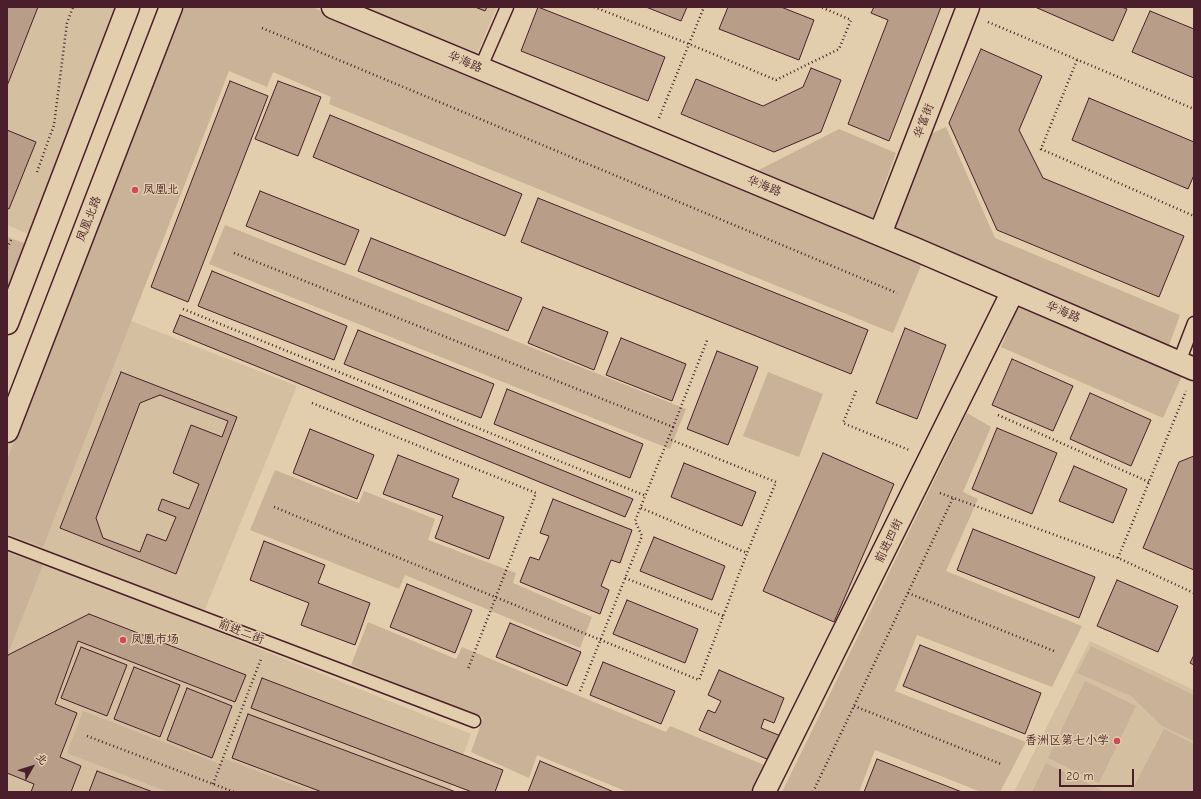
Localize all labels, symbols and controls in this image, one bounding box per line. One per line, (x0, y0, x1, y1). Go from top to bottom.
street label: 华海路 (446, 48, 484, 76)
street label: 华富街 (911, 102, 937, 140)
street label: 华海路 (745, 173, 783, 199)
place label: 凤凰北 (143, 183, 179, 197)
marker: 凤凰北 (130, 185, 140, 195)
street label: 凤凰北路 (74, 194, 104, 244)
street label: 华海路 (1044, 298, 1082, 326)
street label: 前进四街 (872, 516, 906, 566)
street label: 前进二街 (216, 617, 266, 647)
place label: 凤凰市场 (131, 633, 179, 647)
marker: 凤凰市场 (118, 635, 128, 645)
place label: 香洲区第七小学 (1025, 734, 1109, 748)
marker: 香洲区第七小学 (1112, 736, 1122, 746)
north arrow (12, 747, 52, 787)
text: 北 (33, 751, 50, 767)
scale bar (1061, 761, 1136, 787)
text: 20 m (1066, 769, 1094, 783)

